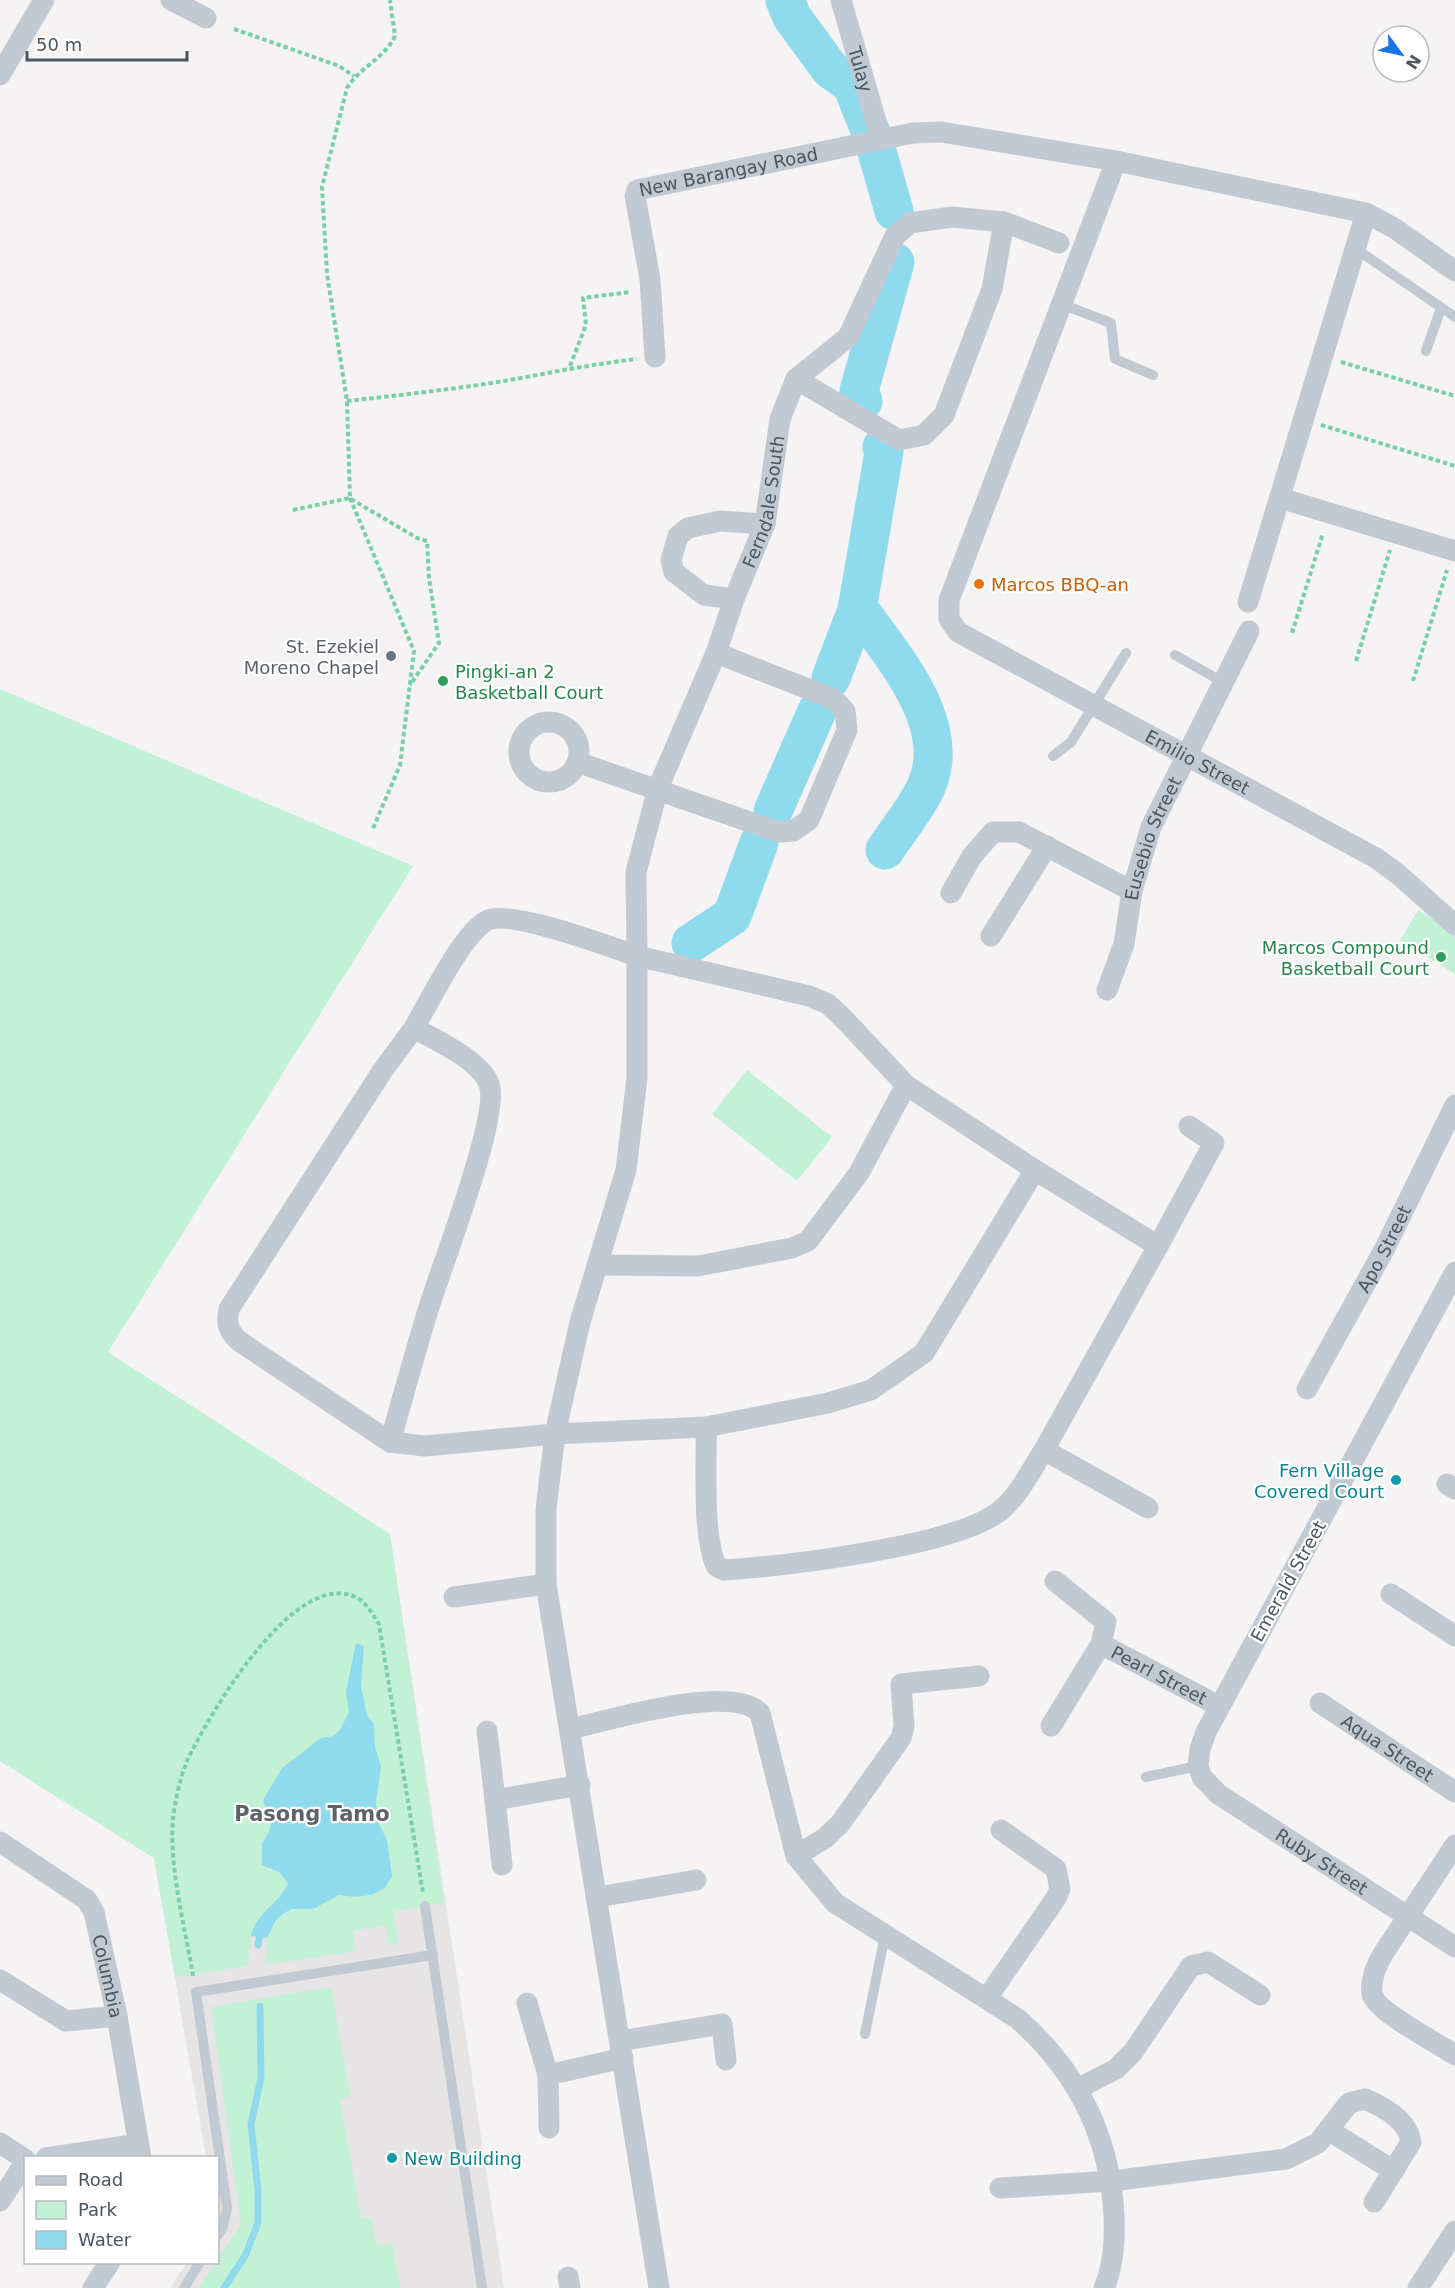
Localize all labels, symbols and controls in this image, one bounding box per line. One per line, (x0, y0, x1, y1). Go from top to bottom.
scale bar (27, 24, 188, 62)
north arrow (1371, 24, 1431, 84)
text: 50 m (36, 34, 82, 55)
street label: Tulay (844, 43, 878, 95)
text: N (1402, 51, 1425, 73)
street label: New Barangay Road (637, 142, 820, 200)
street label: Ferndale South (738, 434, 788, 571)
place label: Marcos BBQ-an (991, 574, 1129, 595)
marker: Marcos BBQ-an (972, 577, 986, 591)
place label: St. Ezekiel Moreno Chapel (244, 636, 379, 678)
marker: St. Ezekiel Moreno Chapel (384, 649, 398, 663)
place label: Pingki-an 2 Basketball Court (455, 661, 603, 703)
marker: Pingki-an 2 Basketball Court (436, 674, 450, 688)
street label: Emilio Street (1142, 725, 1253, 798)
street label: Eusebio Street (1120, 773, 1185, 902)
place label: Marcos Compound Basketball Court (1262, 937, 1429, 979)
marker: Marcos Compound Basketball Court (1434, 950, 1448, 964)
street label: Apo Street (1352, 1202, 1415, 1296)
place label: Fern Village Covered Court (1254, 1460, 1384, 1502)
marker: Fern Village Covered Court (1389, 1473, 1403, 1487)
street label: Emerald Street (1246, 1517, 1330, 1645)
street label: Pearl Street (1108, 1641, 1211, 1708)
street label: Aqua Street (1337, 1710, 1438, 1786)
district label: Pasong Tamo (234, 1802, 390, 1826)
street label: Ruby Street (1272, 1824, 1372, 1899)
street label: Columbia (89, 1932, 128, 2020)
place label: New Building (404, 2148, 522, 2169)
marker: New Building (385, 2151, 399, 2165)
legend (24, 2156, 219, 2264)
text: Road (78, 2169, 123, 2190)
text: Park (78, 2199, 117, 2220)
text: Water (78, 2229, 132, 2250)

